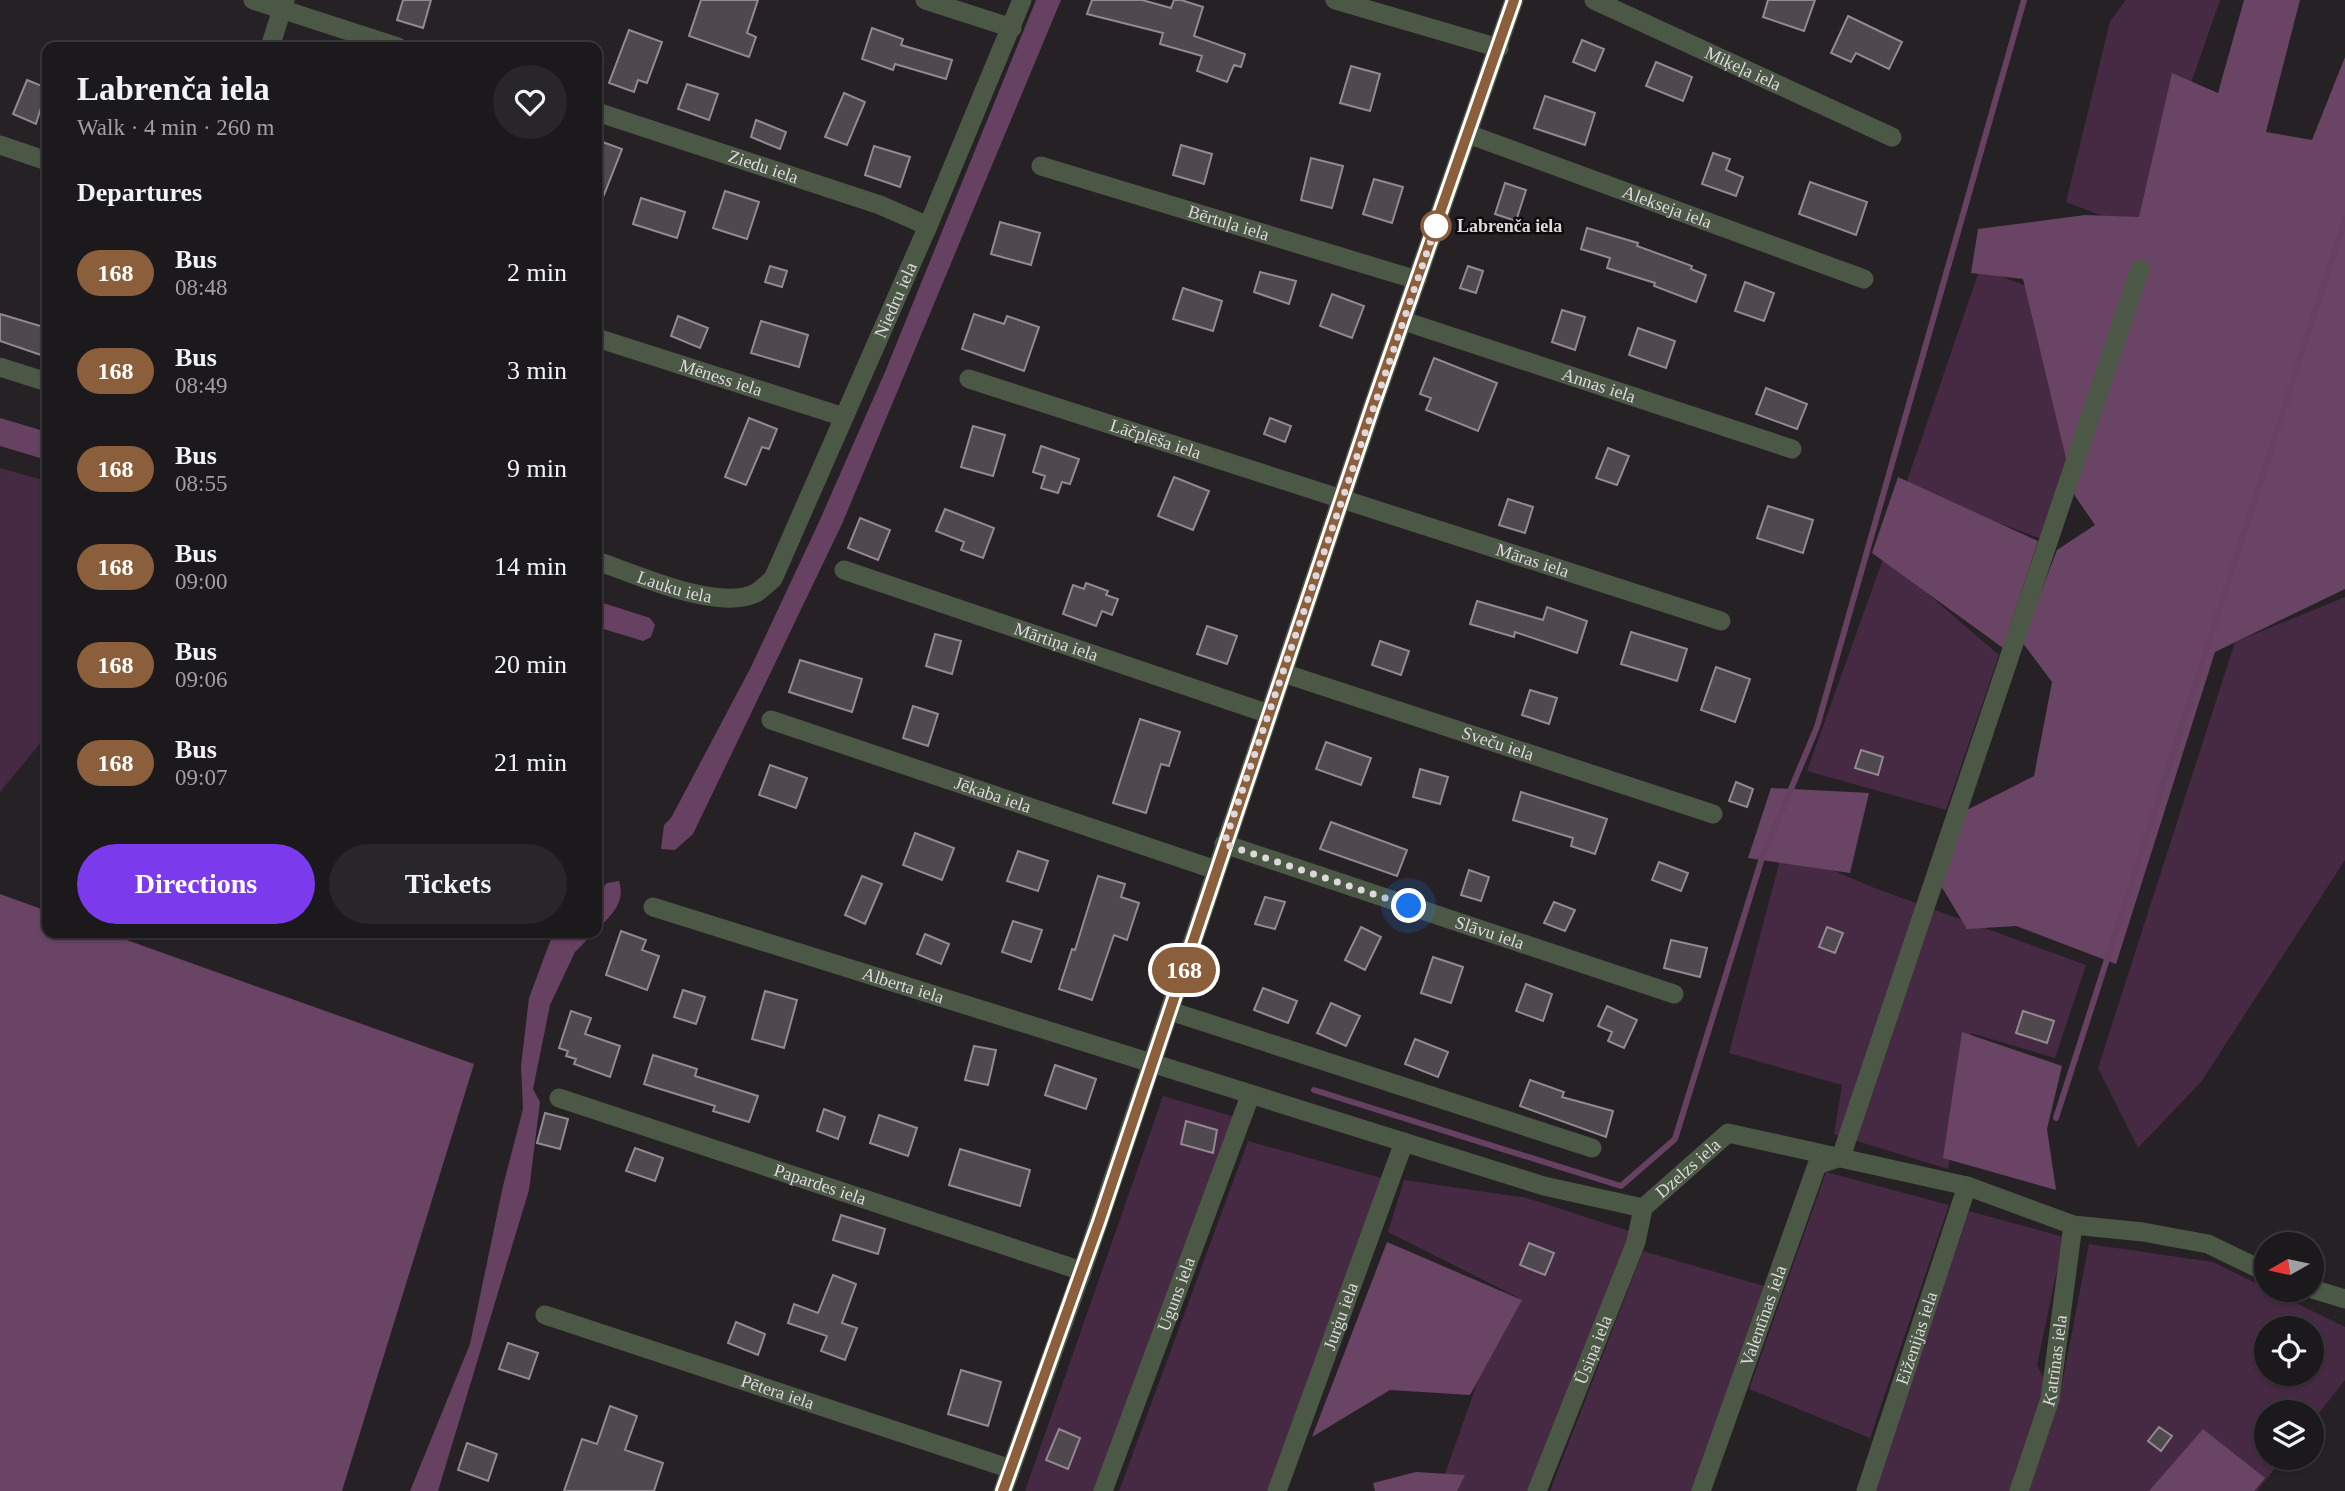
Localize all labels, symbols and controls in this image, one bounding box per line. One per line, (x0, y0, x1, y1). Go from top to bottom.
street label: Miķeļa iela (1702, 42, 1784, 95)
button: heart (493, 65, 567, 139)
text: Labrenča iela (77, 71, 270, 107)
text: Walk · 4 min · 260 m (77, 115, 274, 140)
street label: Ziedu iela (726, 146, 801, 187)
text: Departures (77, 178, 202, 207)
street label: Alekseja iela (1620, 181, 1714, 232)
street label: Bērtuļa iela (1186, 201, 1271, 245)
marker: Labrenča iela (1421, 211, 1451, 241)
place label: Labrenča iela (1457, 216, 1562, 236)
text: Bus (175, 245, 217, 274)
text: 2 min (507, 258, 567, 287)
street label: Niedru iela (870, 259, 921, 341)
text: 168 (98, 260, 134, 286)
text: 08:48 (175, 275, 227, 300)
text: Bus (175, 343, 217, 372)
street label: Mēness iela (677, 355, 765, 400)
text: 3 min (507, 356, 567, 385)
text: 168 (98, 358, 134, 384)
street label: Annas iela (1559, 364, 1638, 407)
text: 08:49 (175, 373, 227, 398)
street label: Lāčplēša iela (1108, 415, 1204, 463)
text: Bus (175, 441, 217, 470)
text: 9 min (507, 454, 567, 483)
text: 168 (98, 456, 134, 482)
text: 08:55 (175, 471, 227, 496)
text: Bus (175, 539, 217, 568)
street label: Māras iela (1494, 539, 1572, 581)
text: 14 min (494, 552, 567, 581)
text: 168 (98, 554, 134, 580)
street label: Lauku iela (634, 567, 713, 607)
text: 09:00 (175, 569, 227, 594)
street label: Mārtiņa iela (1011, 618, 1101, 665)
text: Bus (175, 637, 217, 666)
text: 20 min (494, 650, 567, 679)
text: 168 (98, 652, 134, 678)
text: 09:06 (175, 667, 227, 692)
street label: Sveču iela (1459, 722, 1536, 765)
text: Bus (175, 735, 217, 764)
text: 21 min (494, 748, 567, 777)
text: 168 (98, 750, 134, 776)
text: 09:07 (175, 765, 227, 790)
street label: Jēkaba iela (952, 773, 1034, 817)
button: Directions (77, 844, 315, 924)
button: Tickets (329, 844, 567, 924)
your location (1391, 888, 1426, 923)
street label: Slāvu iela (1453, 912, 1527, 953)
line badge: 168 (1144, 947, 1224, 993)
text: 168 (1166, 957, 1202, 983)
street label: Alberta iela (860, 963, 946, 1007)
street label: Dzelzs iela (1652, 1134, 1724, 1202)
street label: Papardes iela (772, 1160, 869, 1209)
north arrow (2254, 1232, 2324, 1302)
map controls (2254, 1232, 2324, 1470)
street label: Uguns iela (1153, 1254, 1199, 1334)
street label: Valentīnas iela (1736, 1263, 1790, 1369)
street label: Jurģu iela (1319, 1280, 1362, 1353)
street label: Eiženijas iela (1892, 1289, 1941, 1387)
street label: Ūsiņa iela (1570, 1312, 1616, 1387)
street label: Katrīnas iela (2038, 1314, 2071, 1409)
button: locate (2254, 1316, 2324, 1386)
street label: Pētera iela (739, 1371, 817, 1413)
button: layers (2254, 1400, 2324, 1470)

